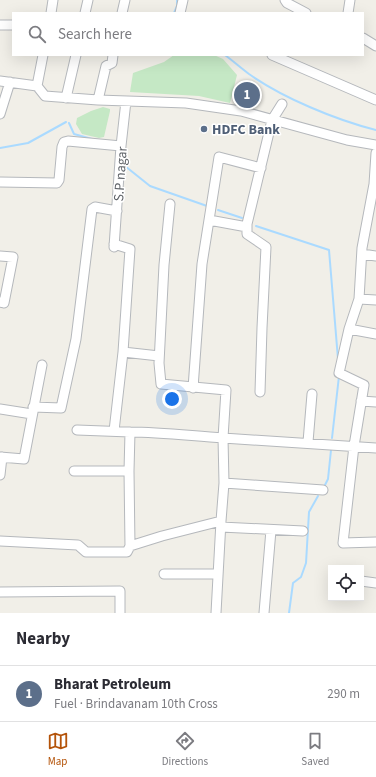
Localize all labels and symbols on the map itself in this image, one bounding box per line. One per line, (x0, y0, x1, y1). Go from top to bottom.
pin: 1 (234, 80, 260, 110)
place label: HDFC Bank (212, 120, 280, 140)
marker: HDFC Bank (199, 124, 209, 134)
street label: S.P nagar (109, 146, 133, 202)
your location (162, 389, 182, 409)

